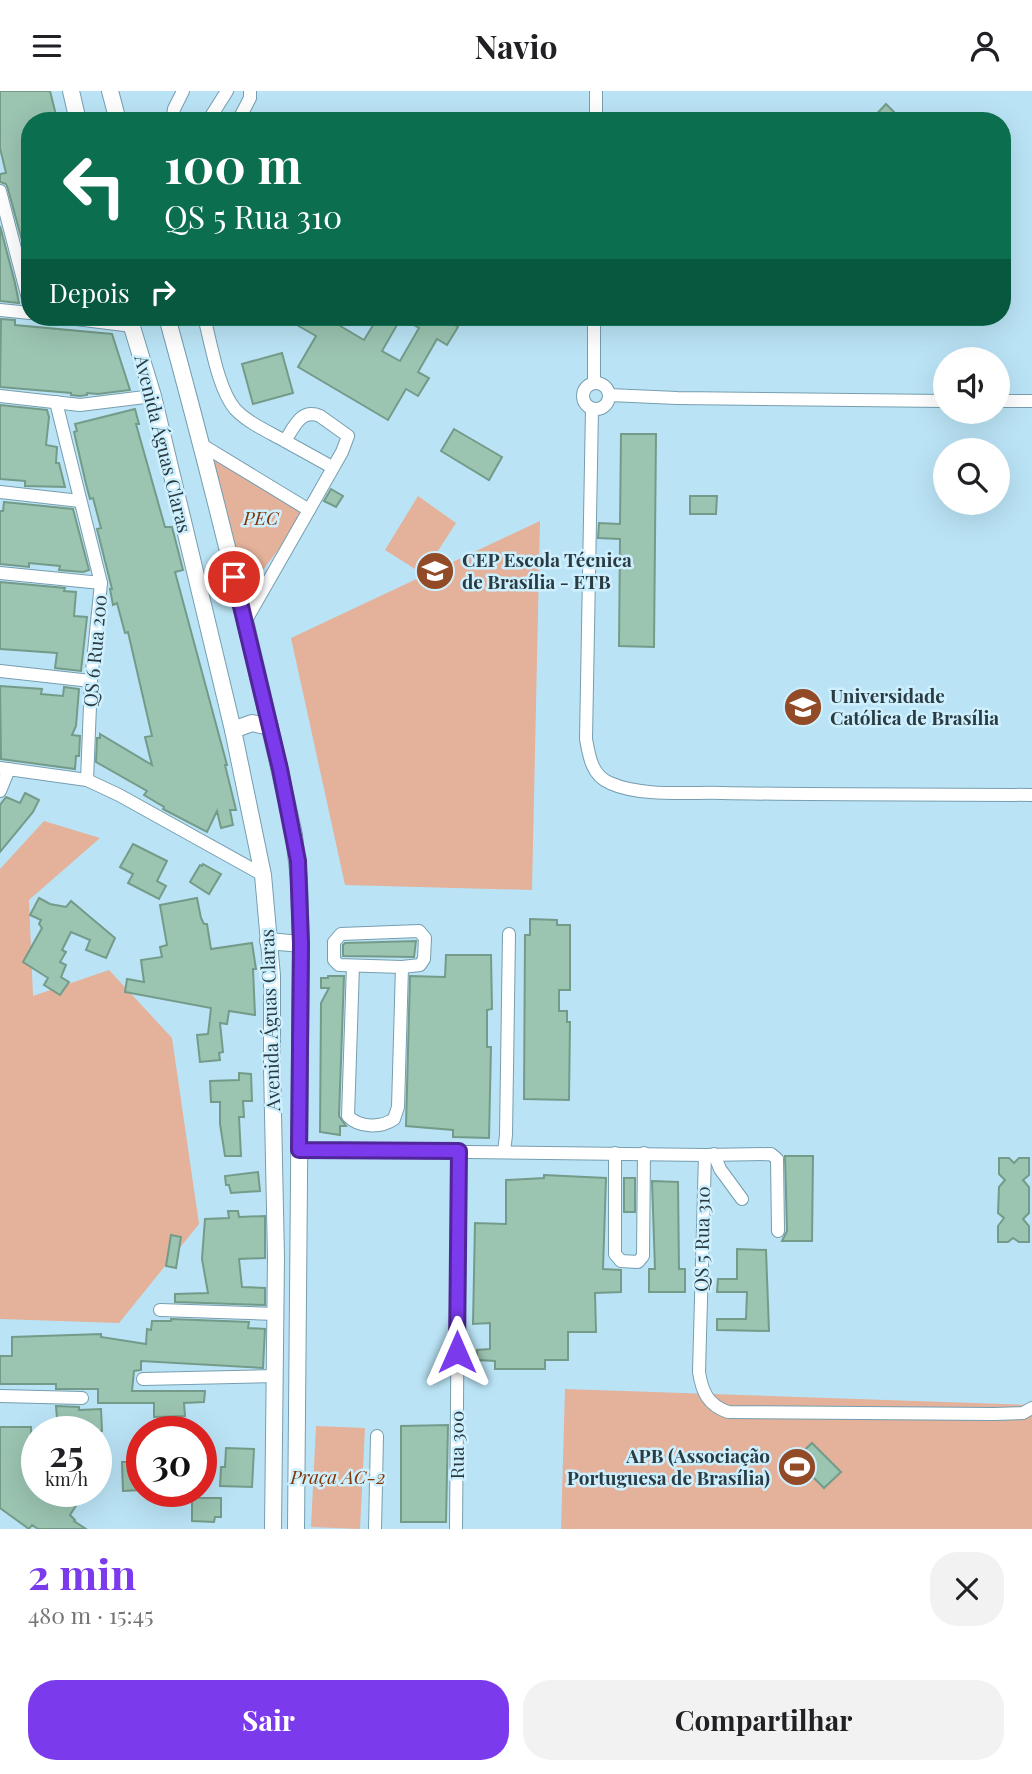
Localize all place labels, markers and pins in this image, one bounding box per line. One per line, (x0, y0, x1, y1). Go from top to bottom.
place label: CEP Escola Técnica de Brasília - ETB (462, 546, 632, 594)
pin (204, 547, 264, 607)
school or university icon: CEP Escola Técnica de Brasília - ETB (414, 550, 456, 592)
place label: Universidade Católica de Brasília (830, 682, 999, 730)
school or university icon: Universidade Católica de Brasília (782, 686, 824, 728)
place label: APB (Associação Portuguesa de Brasília) (567, 1442, 770, 1490)
sports icon: APB (Associação Portuguesa de Brasília) (776, 1446, 818, 1488)

